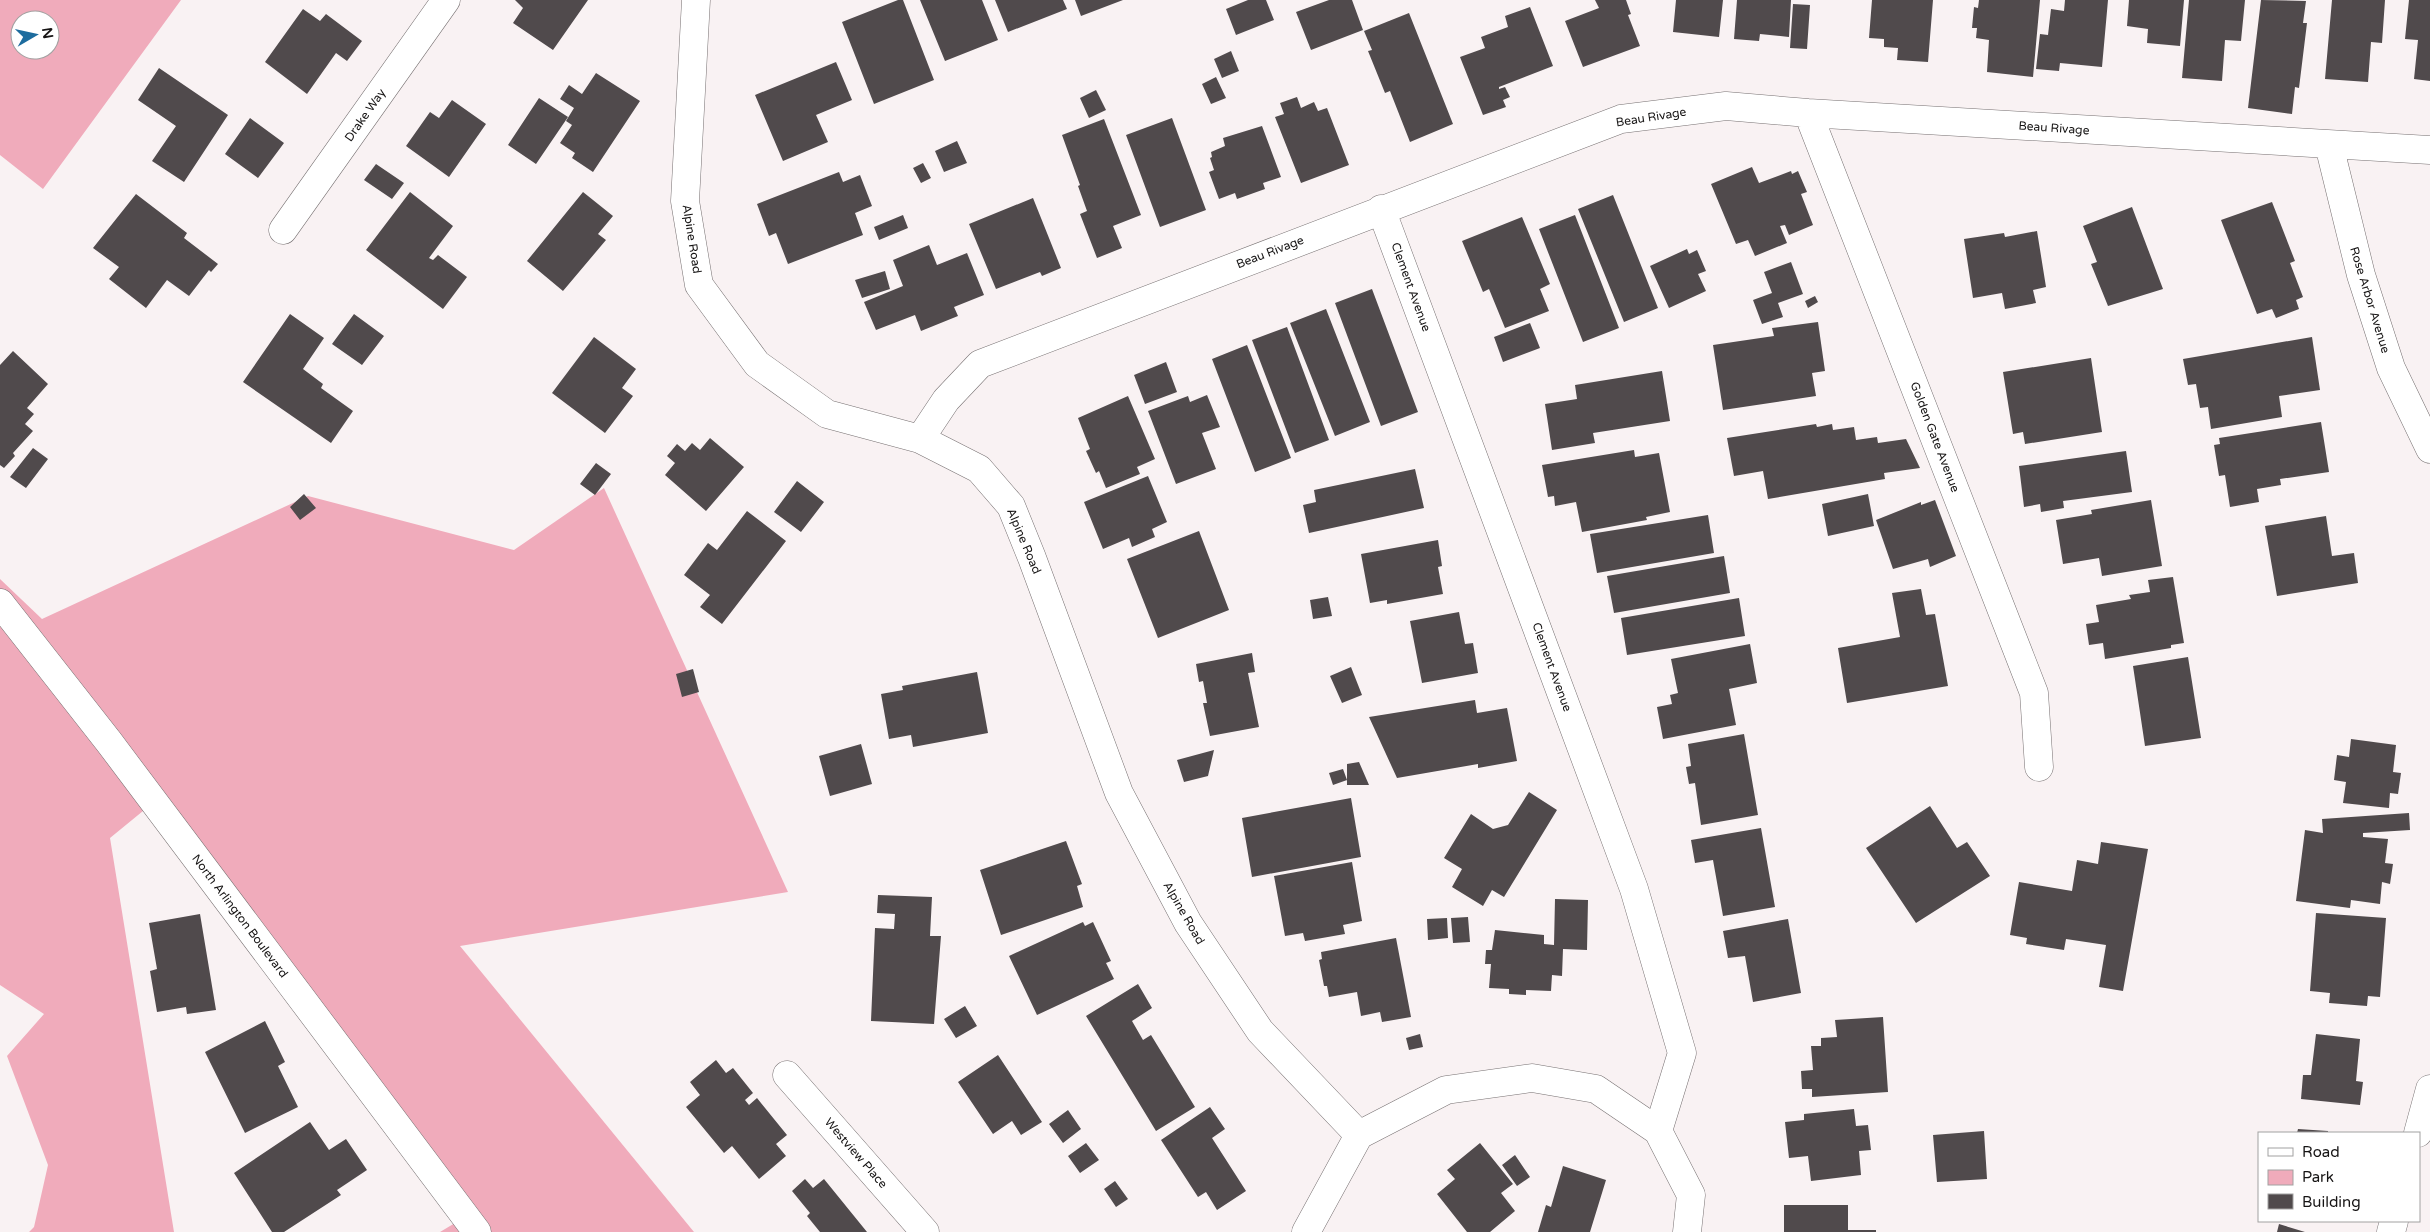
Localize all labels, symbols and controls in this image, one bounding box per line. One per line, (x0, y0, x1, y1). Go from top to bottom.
north arrow (10, 10, 60, 60)
text: N (38, 26, 57, 40)
street label: Drake Way (342, 85, 389, 144)
street label: Beau Rivage (1615, 104, 1687, 129)
street label: Beau Rivage (2018, 119, 2090, 137)
street label: Alpine Road (680, 203, 704, 275)
street label: Beau Rivage (1234, 233, 1306, 271)
street label: Clement Avenue (1388, 241, 1434, 334)
street label: Rose Arbor Avenue (2347, 245, 2393, 355)
street label: Golden Gate Avenue (1907, 380, 1963, 494)
street label: Alpine Road (1004, 506, 1044, 576)
street label: Clement Avenue (1529, 621, 1575, 714)
street label: North Arlington Boulevard (189, 852, 291, 980)
street label: Alpine Road (1160, 879, 1208, 947)
street label: Westview Place (822, 1115, 890, 1191)
legend (2258, 1132, 2420, 1222)
text: Road (2302, 1143, 2340, 1161)
text: Park (2302, 1168, 2334, 1186)
text: Building (2302, 1193, 2361, 1211)

